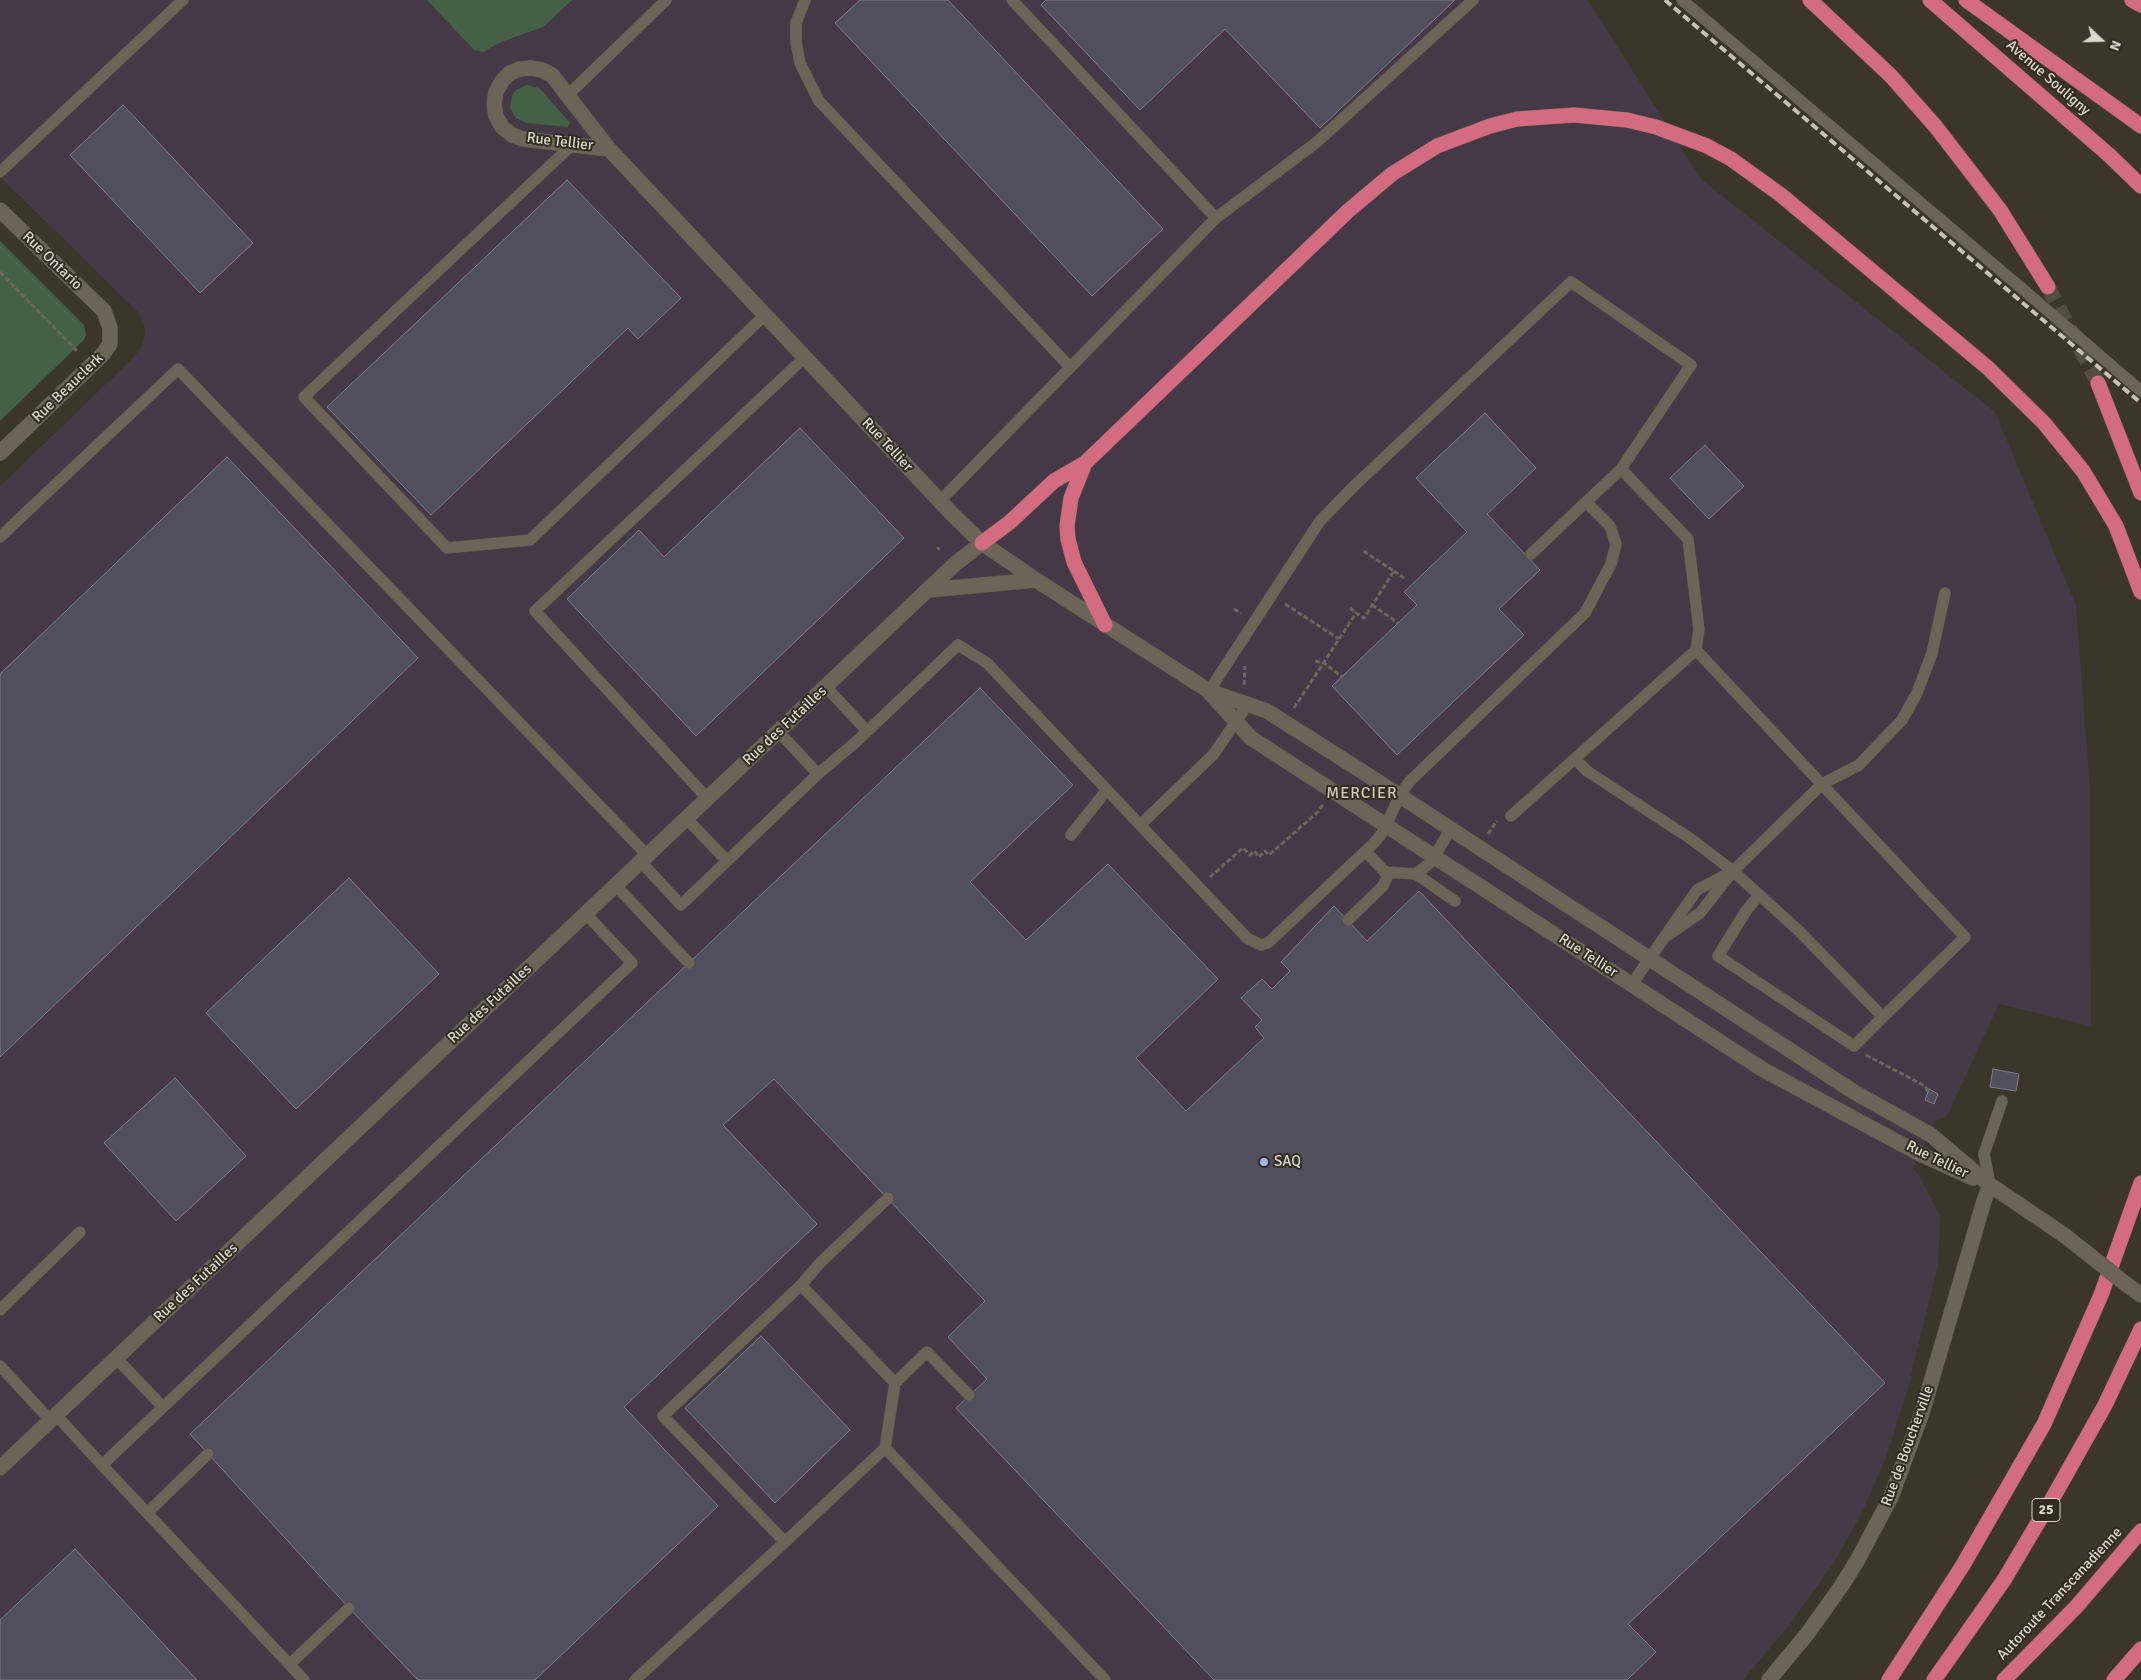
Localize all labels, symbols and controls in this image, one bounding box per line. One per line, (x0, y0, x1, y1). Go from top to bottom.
north arrow (2076, 15, 2126, 65)
street label: Avenue Souligny (2002, 36, 2094, 120)
text: N (2106, 38, 2125, 53)
street label: Rue Tellier (526, 129, 594, 155)
street label: Rue Ontario (18, 228, 86, 294)
street label: Rue Beauclerk (29, 350, 107, 426)
street label: Rue Tellier (858, 414, 916, 476)
street label: Rue des Futailles (739, 683, 831, 769)
district label: MERCIER (1325, 784, 1399, 804)
street label: Rue Tellier (1555, 930, 1621, 982)
street label: Rue des Futailles (444, 961, 536, 1047)
street label: Rue Tellier (1903, 1137, 1971, 1183)
place label: SAQ (1274, 1153, 1301, 1171)
marker: SAQ (1258, 1156, 1270, 1168)
street label: Rue des Futailles (150, 1240, 242, 1326)
street label: Rue de Boucherville (1878, 1383, 1938, 1509)
road number: 25 (2032, 1498, 2060, 1522)
street label: Autoroute Transcanadienne (1994, 1524, 2126, 1664)

